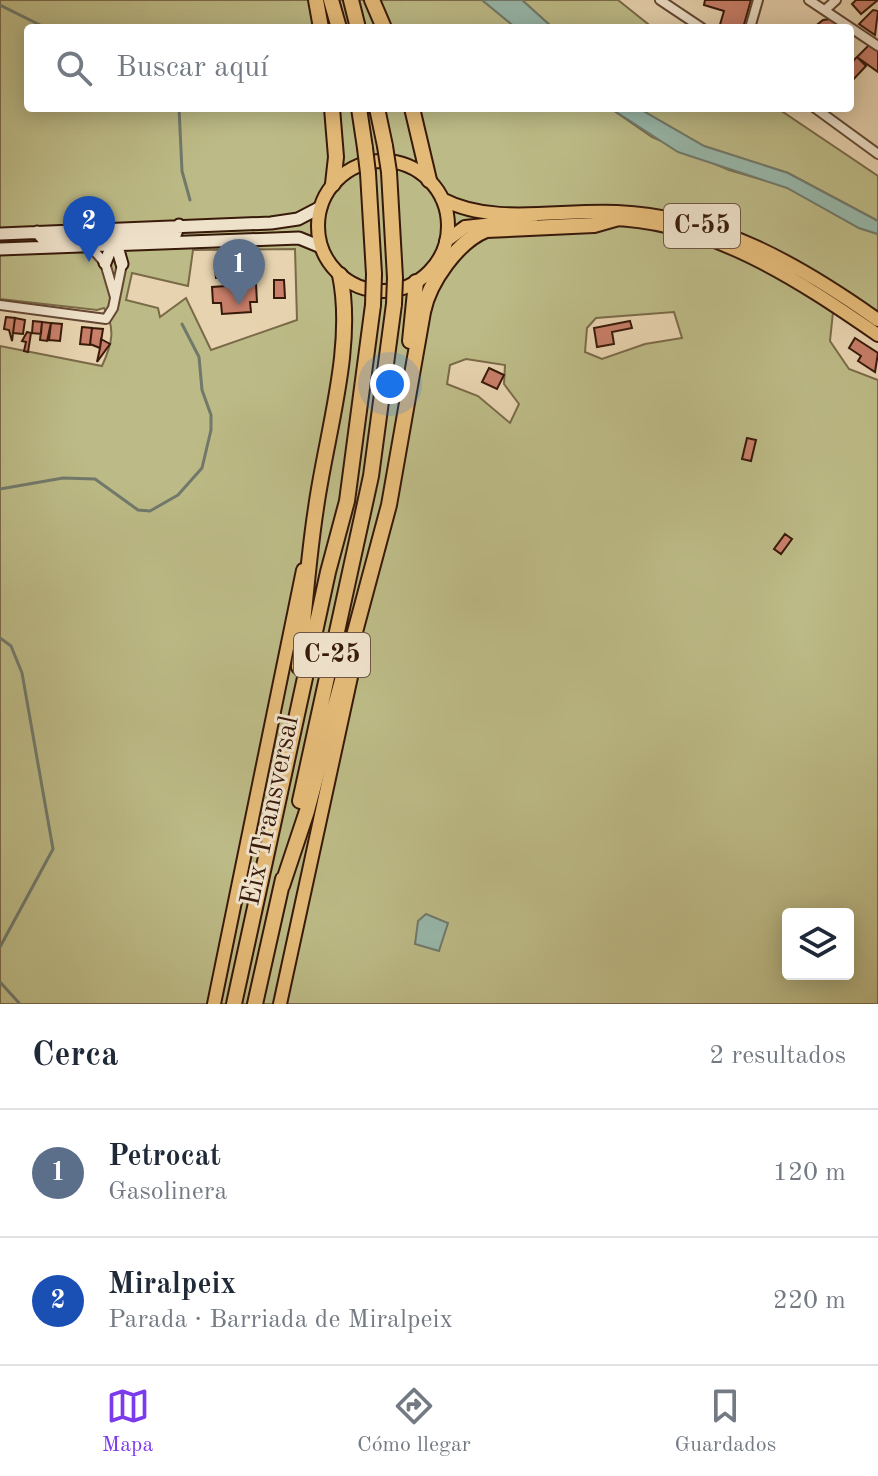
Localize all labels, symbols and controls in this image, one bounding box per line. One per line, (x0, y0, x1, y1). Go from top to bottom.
search box (24, 24, 854, 112)
icon: search (52, 46, 96, 90)
text: Buscar aquí (116, 53, 268, 83)
pin: 2 (63, 196, 115, 262)
road number: C-55 (664, 204, 740, 248)
pin: 1 (213, 239, 265, 305)
your location (370, 364, 410, 404)
road number: C-25 (294, 633, 370, 677)
street label: Eix Transversal (237, 714, 305, 908)
map controls (782, 908, 854, 980)
button: layers (782, 908, 854, 980)
text: Cerca (32, 1039, 118, 1073)
text: 2 resultados (709, 1043, 846, 1069)
text: Petrocat (108, 1142, 221, 1172)
text: 1 (50, 1160, 66, 1186)
text: 120 m (773, 1160, 846, 1186)
text: Gasolinera (108, 1179, 227, 1205)
text: Miralpeix (108, 1270, 236, 1300)
text: 2 (50, 1288, 66, 1314)
text: 220 m (773, 1288, 846, 1314)
text: Parada · Barriada de Miralpeix (108, 1307, 453, 1333)
tab: Mapa (102, 1384, 153, 1459)
tab: Cómo llegar (357, 1384, 471, 1459)
tab: Guardados (674, 1384, 776, 1459)

